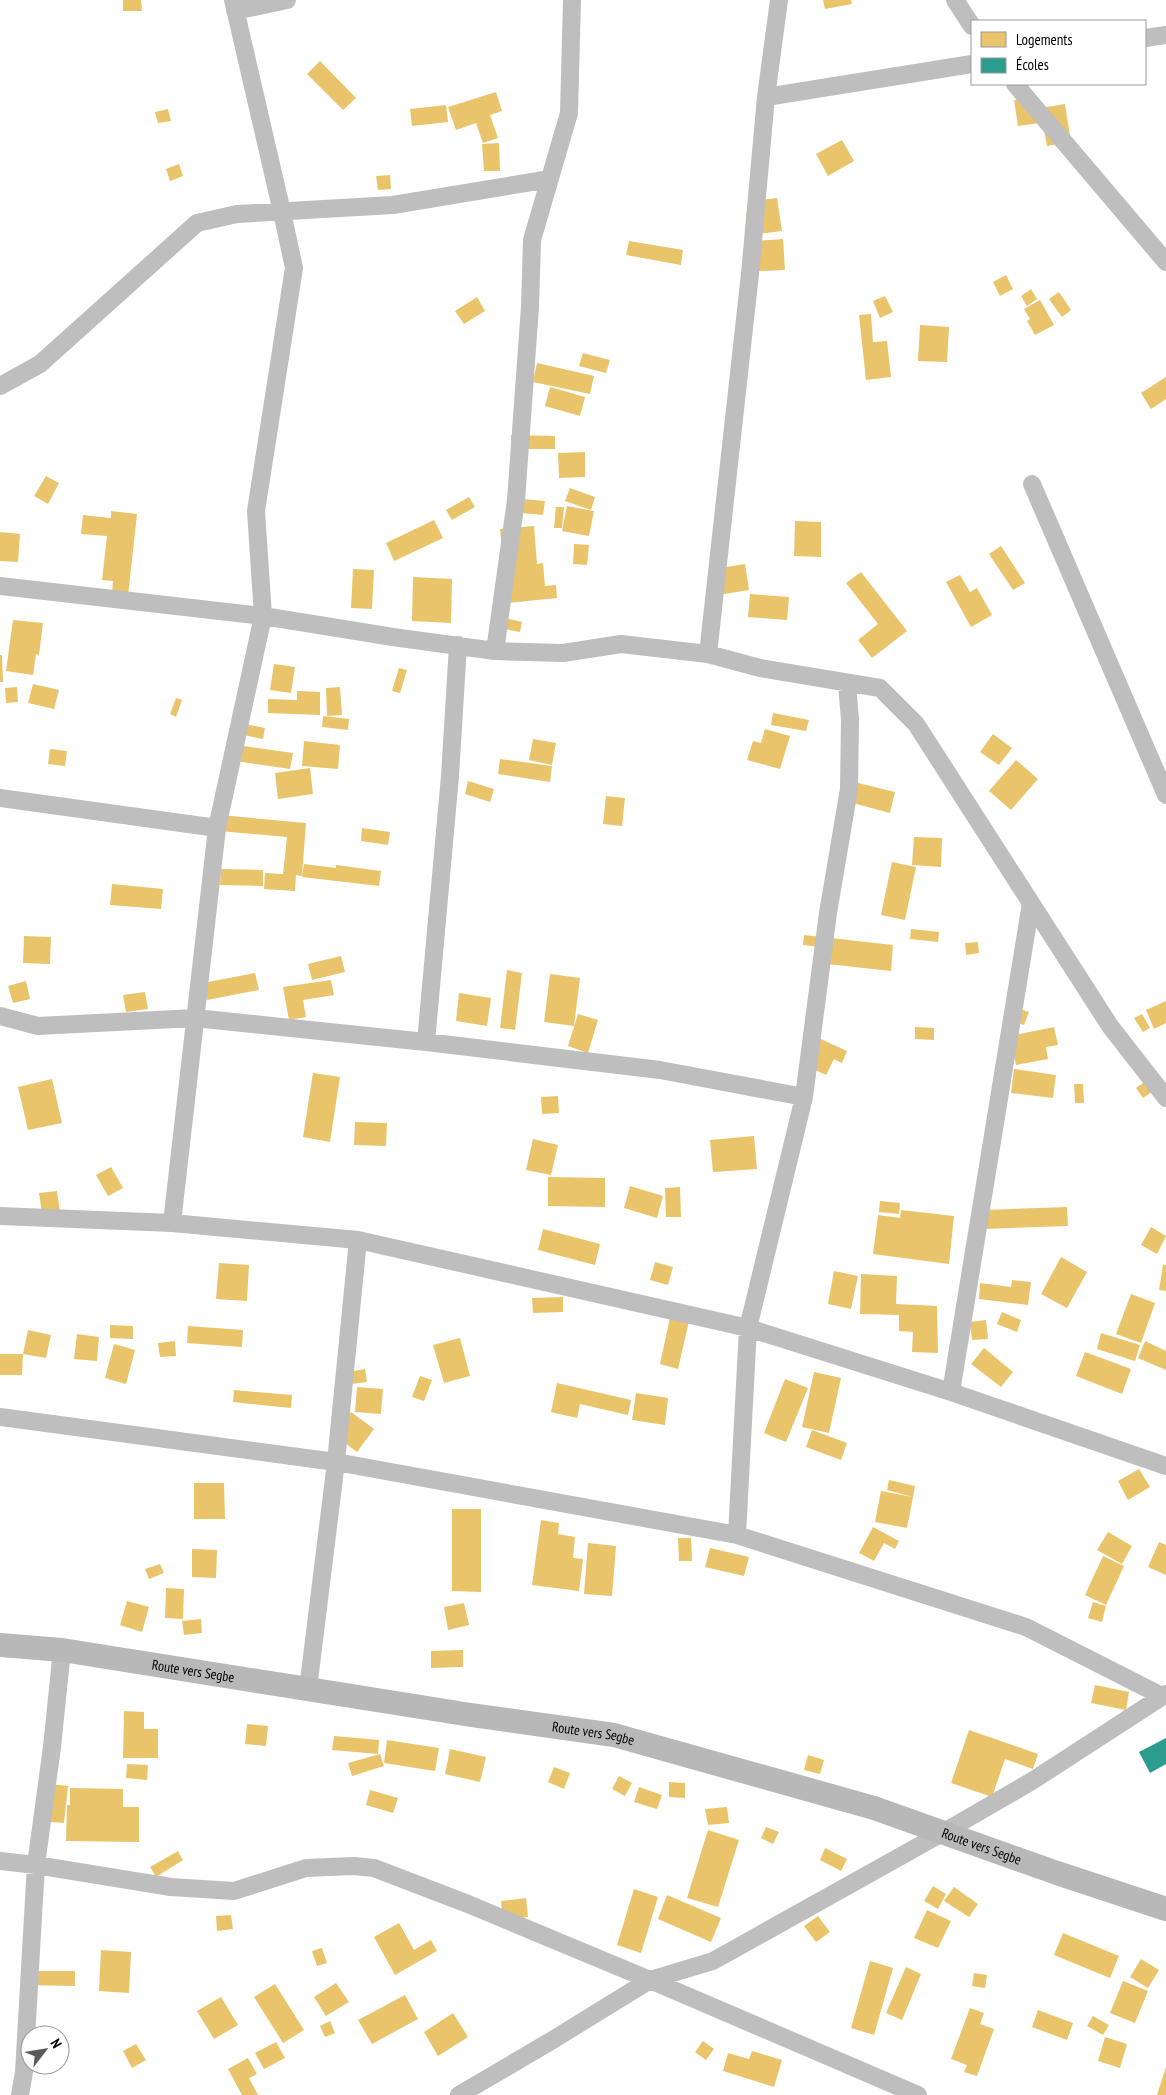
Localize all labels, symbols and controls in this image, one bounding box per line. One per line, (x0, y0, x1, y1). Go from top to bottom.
legend (971, 20, 1146, 85)
text: Logements (1016, 30, 1072, 49)
text: Écoles (1016, 55, 1049, 74)
street label: Route vers Segbe (151, 1655, 236, 1686)
street label: Route vers Segbe (551, 1717, 637, 1749)
street label: Route vers Segbe (939, 1824, 1024, 1869)
north arrow (20, 2025, 70, 2075)
text: N (46, 2035, 66, 2051)

